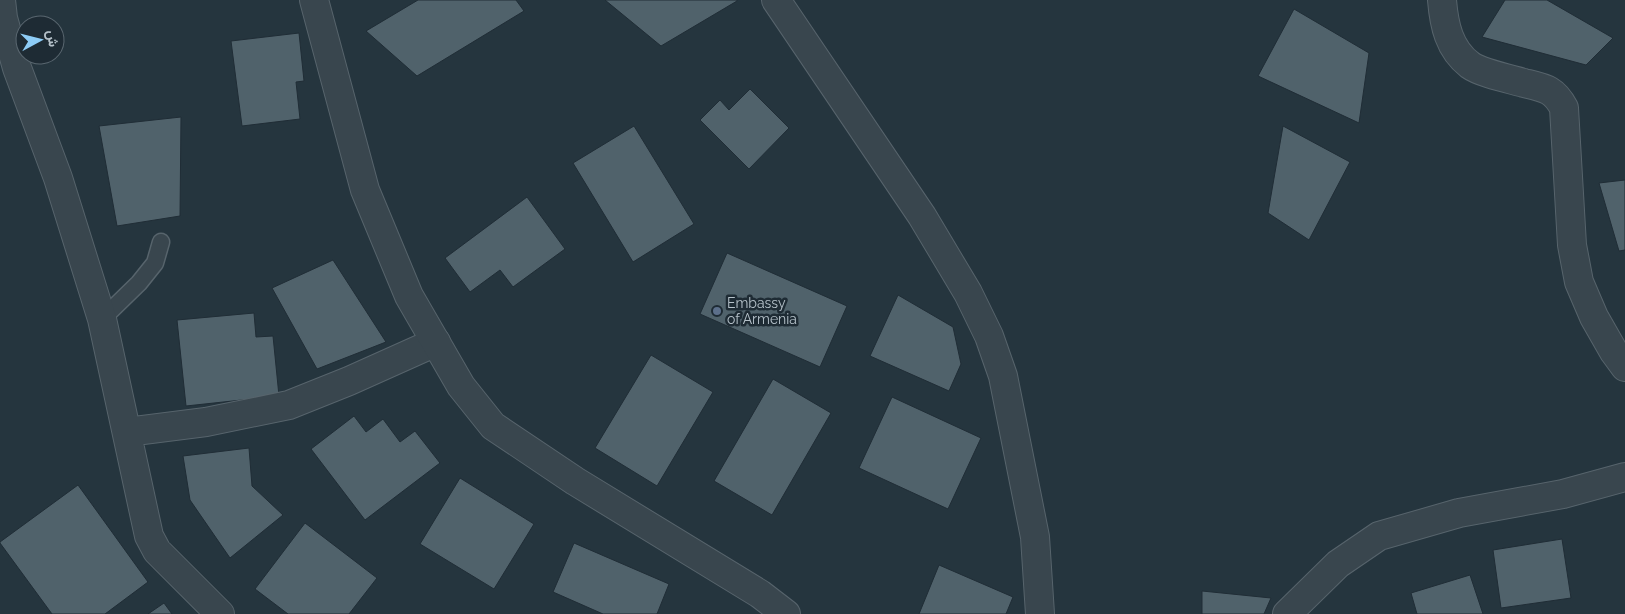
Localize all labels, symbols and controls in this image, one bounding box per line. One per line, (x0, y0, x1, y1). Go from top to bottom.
north arrow (15, 15, 65, 65)
text: ش (43, 29, 62, 48)
place label: Embassy of Armenia (727, 295, 797, 327)
marker: Embassy of Armenia (711, 305, 723, 317)

